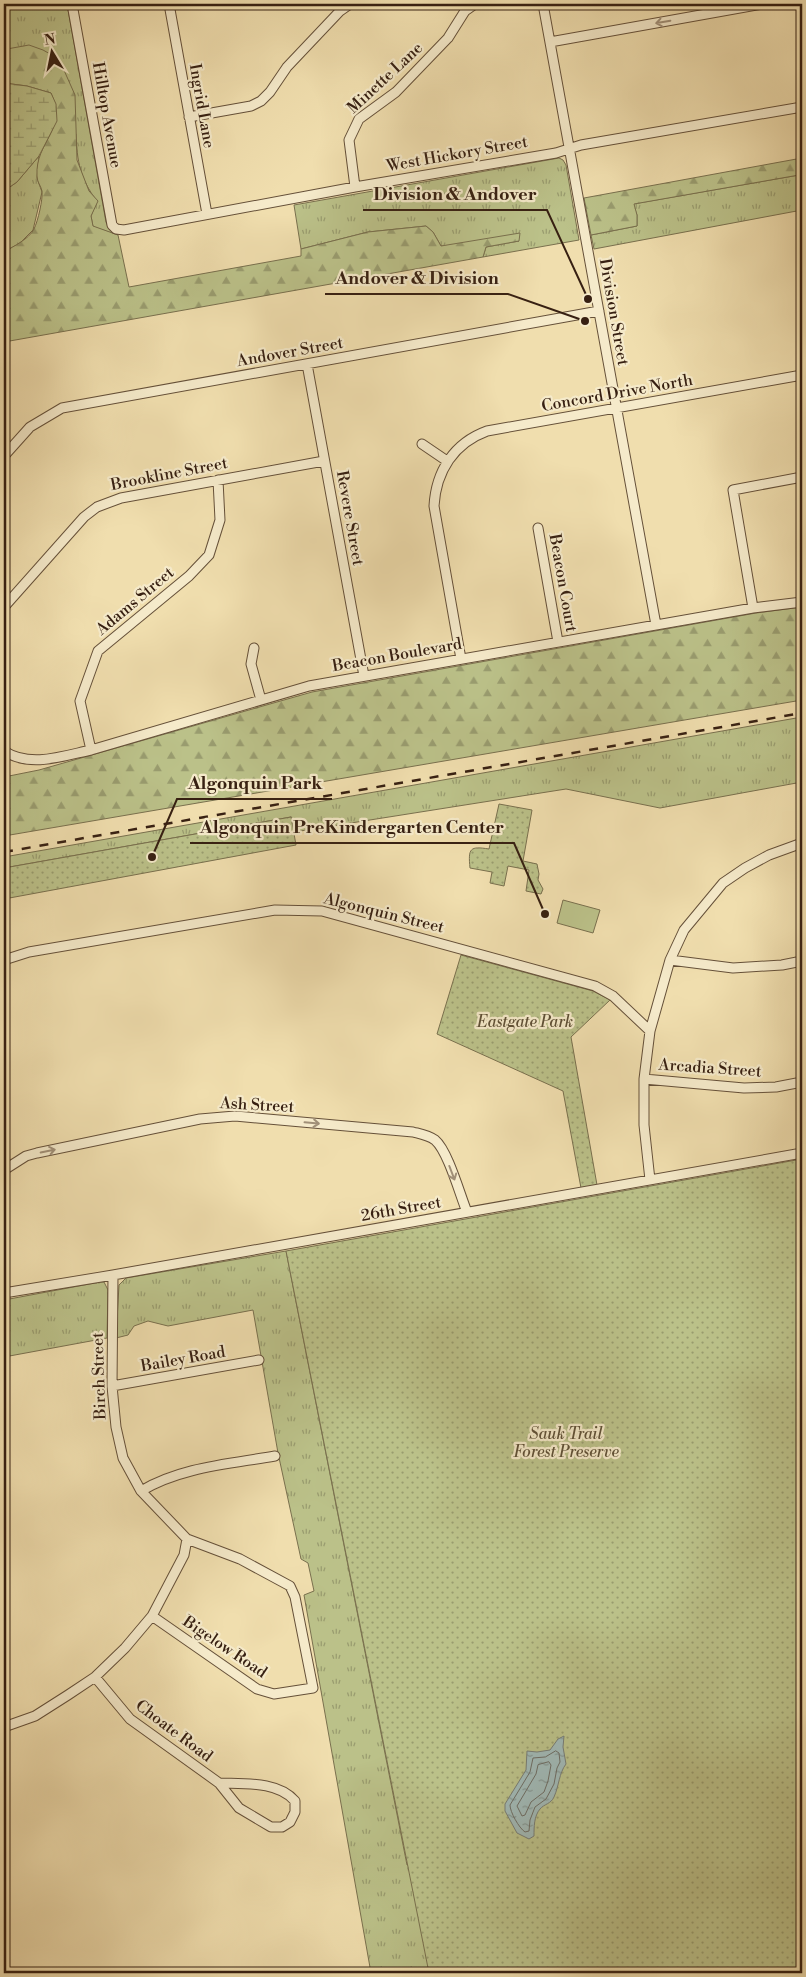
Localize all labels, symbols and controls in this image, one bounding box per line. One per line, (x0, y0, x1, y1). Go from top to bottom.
one-way arrow (655, 17, 671, 27)
north arrow (28, 28, 78, 78)
text: N (43, 30, 57, 50)
street label: Minette Lane (343, 38, 427, 118)
street label: Hilltop Avenue (88, 60, 126, 170)
street label: Ingrid Lane (185, 62, 219, 150)
street label: West Hickory Street (384, 132, 529, 176)
callout: Division & Andover (363, 177, 547, 210)
text: Division & Andover (373, 183, 537, 206)
street label: Division Street (595, 257, 633, 368)
callout: Andover & Division (325, 261, 508, 294)
text: Andover & Division (334, 267, 499, 290)
street label: Andover Street (234, 333, 345, 371)
street label: Concord Drive North (540, 370, 695, 416)
street label: Brookline Street (108, 453, 229, 495)
street label: Revere Street (332, 469, 368, 568)
street label: Beacon Court (544, 531, 582, 634)
street label: Adams Street (91, 562, 178, 640)
street label: Beacon Boulevard (330, 634, 463, 676)
callout: Algonquin Park (177, 766, 332, 799)
text: Algonquin Park (187, 772, 323, 795)
callout: Algonquin PreKindergarten Center (190, 810, 514, 843)
text: Algonquin PreKindergarten Center (199, 816, 504, 839)
street label: Algonquin Street (321, 888, 446, 938)
park label: Eastgate Park (476, 1012, 573, 1032)
street label: Arcadia Street (657, 1054, 762, 1082)
street label: Ash Street (218, 1093, 295, 1117)
one-way arrow (303, 1118, 319, 1128)
one-way arrow (40, 1146, 56, 1155)
one-way arrow (448, 1164, 457, 1180)
street label: 26th Street (359, 1192, 443, 1226)
street label: Birch Street (87, 1332, 111, 1421)
street label: Bailey Road (138, 1342, 227, 1376)
park label: Sauk Trail Forest Preserve (513, 1424, 619, 1462)
street label: Bigelow Road (178, 1611, 271, 1683)
street label: Choate Road (131, 1695, 217, 1767)

